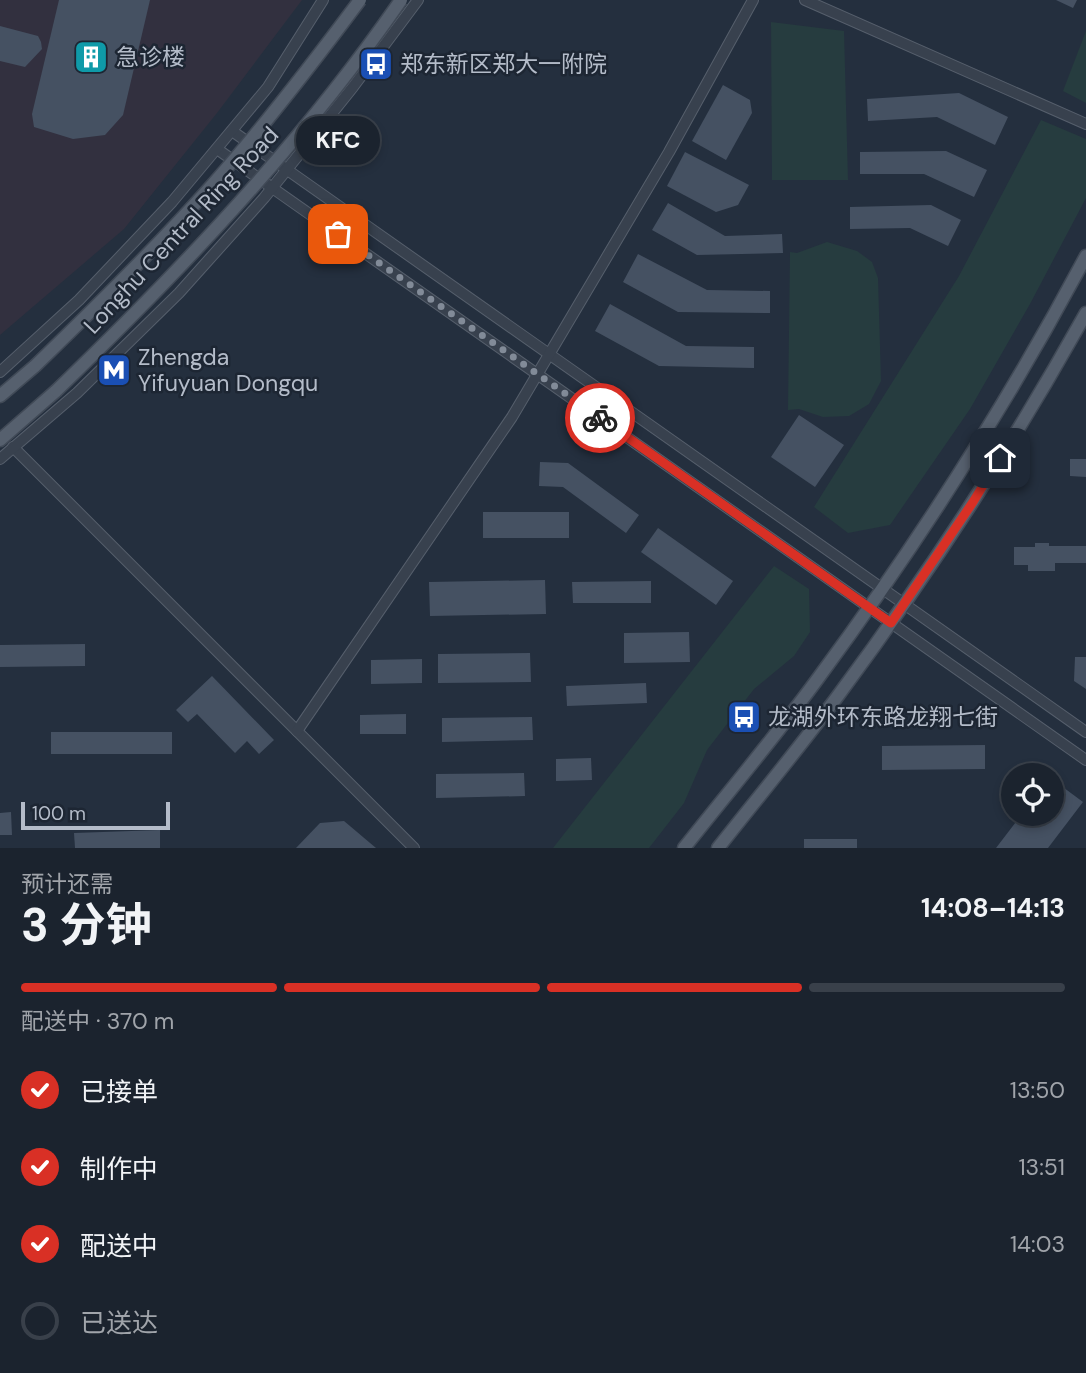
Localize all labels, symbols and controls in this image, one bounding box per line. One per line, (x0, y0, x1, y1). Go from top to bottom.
building icon: 急诊楼 (72, 38, 110, 76)
place label: 急诊楼 (116, 42, 185, 72)
bus stop icon: 郑东新区郑大一附院 (357, 45, 395, 83)
place label: 郑东新区郑大一附院 (400, 49, 607, 79)
callout: KFC (296, 115, 380, 164)
street label: Longhu Central Ring Road (77, 120, 285, 340)
text: KFC (316, 125, 360, 155)
pin (308, 204, 368, 264)
icon: bag (319, 215, 357, 253)
place label: Zhengda Yifuyuan Dongqu (138, 342, 318, 398)
metro station icon: Zhengda Yifuyuan Dongqu (95, 351, 133, 389)
courier (565, 383, 635, 453)
icon: bike (581, 399, 619, 437)
pin (970, 428, 1030, 488)
icon: home (981, 439, 1019, 477)
bus stop icon: 龙湖外环东路龙翔七街 (725, 698, 763, 736)
place label: 龙湖外环东路龙翔七街 (768, 702, 998, 732)
map controls (1001, 763, 1064, 826)
button: locate (1001, 763, 1064, 826)
scale bar (21, 799, 170, 831)
text: 100 m (32, 801, 86, 826)
text: 预计还需 (21, 869, 113, 899)
text: 14:08–14:13 (921, 891, 1065, 925)
text: 3 分钟 (21, 895, 152, 955)
text: 配送中 · 370 m (21, 1006, 174, 1036)
icon: check (21, 1071, 59, 1109)
text: 已接单 (80, 1075, 158, 1109)
text: 13:50 (1010, 1075, 1065, 1105)
icon: check (21, 1148, 59, 1186)
text: 制作中 (80, 1152, 158, 1186)
text: 13:51 (1018, 1152, 1065, 1182)
icon: check (21, 1225, 59, 1263)
text: 配送中 (80, 1229, 158, 1263)
text: 14:03 (1010, 1229, 1065, 1259)
text: 已送达 (80, 1306, 158, 1340)

